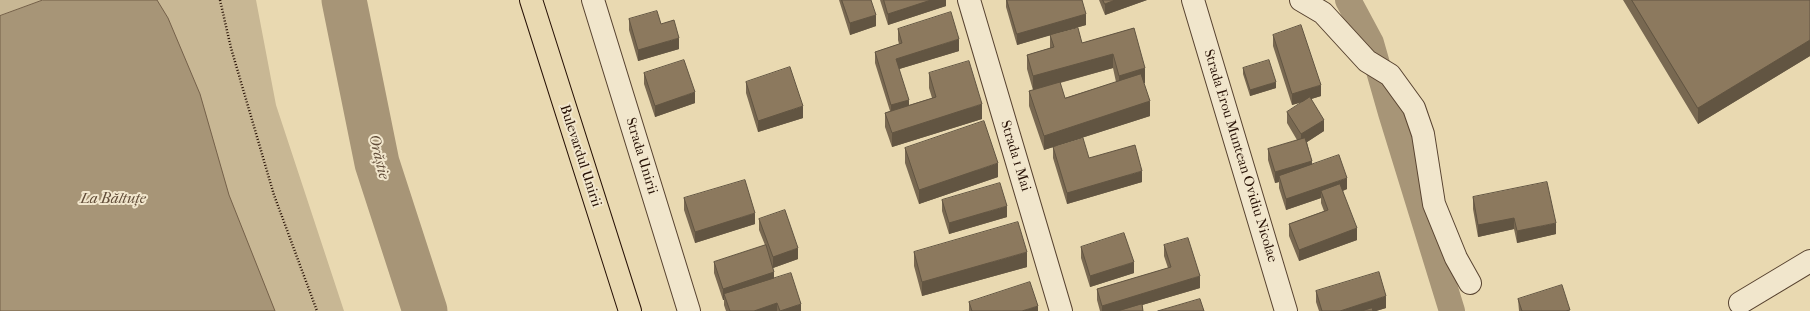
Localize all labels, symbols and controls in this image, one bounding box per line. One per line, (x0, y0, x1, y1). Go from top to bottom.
street label: Strada Erou Muntean Ovidiu Nicolae (1200, 47, 1280, 265)
street label: Bulevardul Unirii (556, 103, 604, 209)
street label: Strada Unirii (621, 116, 661, 196)
street label: Strada 1 Mai (996, 119, 1034, 193)
water label: Orăștie (364, 133, 392, 181)
water label: La Băltuțe (80, 190, 146, 208)

